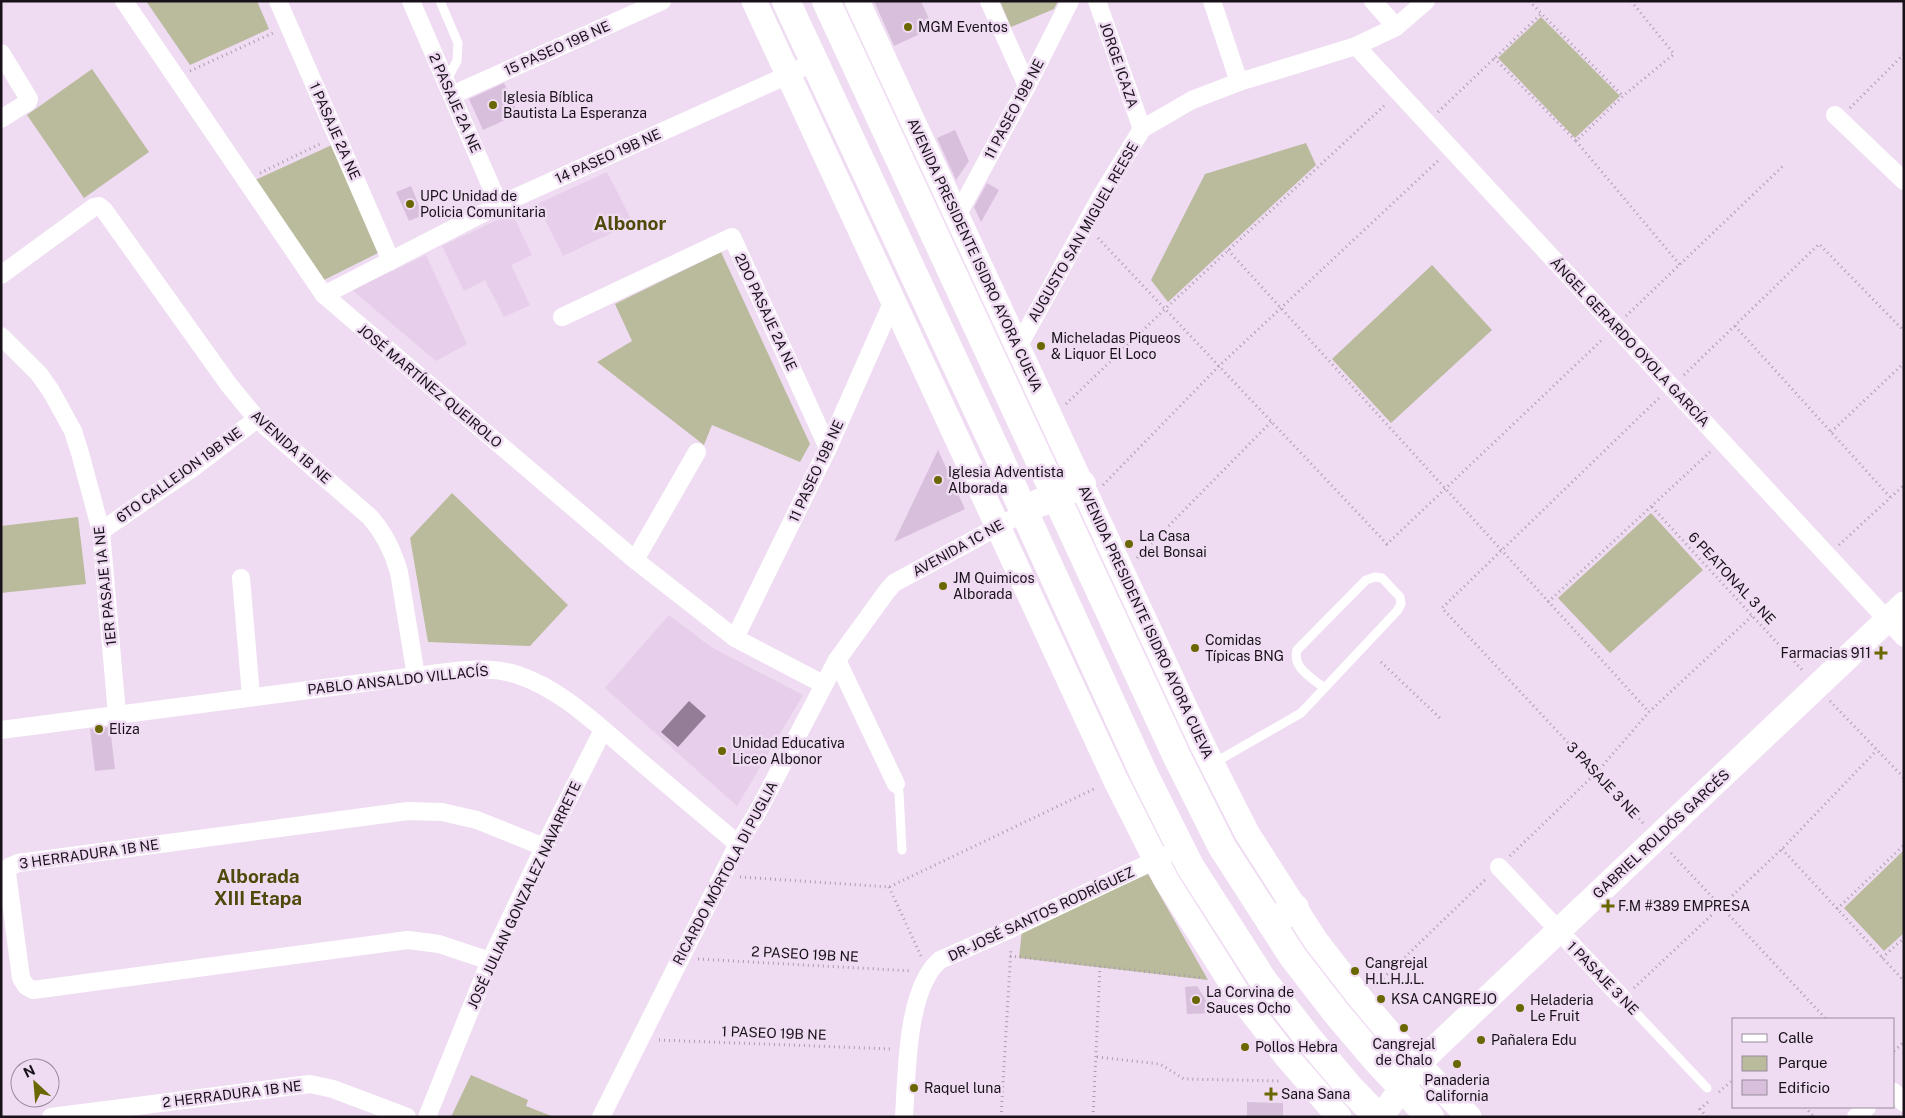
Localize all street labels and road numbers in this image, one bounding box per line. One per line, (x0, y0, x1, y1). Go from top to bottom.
street label: 15 PASEO 19B NE (502, 18, 612, 78)
street label: JORGE ICAZA (1097, 20, 1141, 110)
street label: 2 PASAJE 2A NE (426, 51, 484, 155)
street label: 11 PASEO 19B NE (981, 56, 1047, 162)
street label: 1 PASAJE 2A NE (306, 80, 364, 182)
street label: AVENIDA PRESIDENTE ISIDRO AYORA CUEVA (904, 116, 1046, 394)
street label: 14 PASEO 19B NE (553, 126, 663, 186)
street label: AUGUSTO SAN MIGUEL REESE (1025, 139, 1141, 325)
street label: 2DO PASAJE 2A NE (732, 251, 800, 373)
street label: ÁNGEL GERARDO OYOLA GARCÍA (1547, 253, 1714, 430)
street label: JOSÉ MARTÍNEZ QUEIROLO (355, 320, 506, 451)
street label: AVENIDA 1B NE (248, 407, 334, 487)
street label: 11 PASEO 19B NE (785, 417, 847, 525)
street label: 6TO CALLEJON 19B NE (113, 424, 245, 526)
street label: AVENIDA PRESIDENTE ISIDRO AYORA CUEVA (1075, 483, 1217, 761)
street label: AVENIDA 1C NE (910, 516, 1006, 580)
street label: 1ER PASAJE 1A NE (91, 525, 119, 647)
street label: 6 PEATONAL 3 NE (1685, 529, 1779, 627)
street label: PABLO ANSALDO VILLACÍS (307, 662, 489, 697)
street label: 3 PASAJE 3 NE (1564, 739, 1642, 821)
street label: GABRIEL ROLDÓS GARCÉS (1588, 765, 1733, 902)
street label: RICARDO MÓRTOLA DI PUGLIA (668, 777, 780, 968)
street label: JOSÉ JULIAN GONZALEZ NAVARRETE (463, 778, 584, 1011)
street label: 3 HERRADURA 1B NE (18, 836, 160, 872)
street label: DR- JOSÉ SANTOS RODRÍGUEZ (945, 863, 1137, 964)
street label: 1 PASAJE 3 NE (1564, 938, 1642, 1018)
street label: 2 PASEO 19B NE (751, 943, 859, 965)
street label: 1 PASEO 19B NE (721, 1023, 827, 1043)
street label: 2 HERRADURA 1B NE (161, 1078, 303, 1110)

